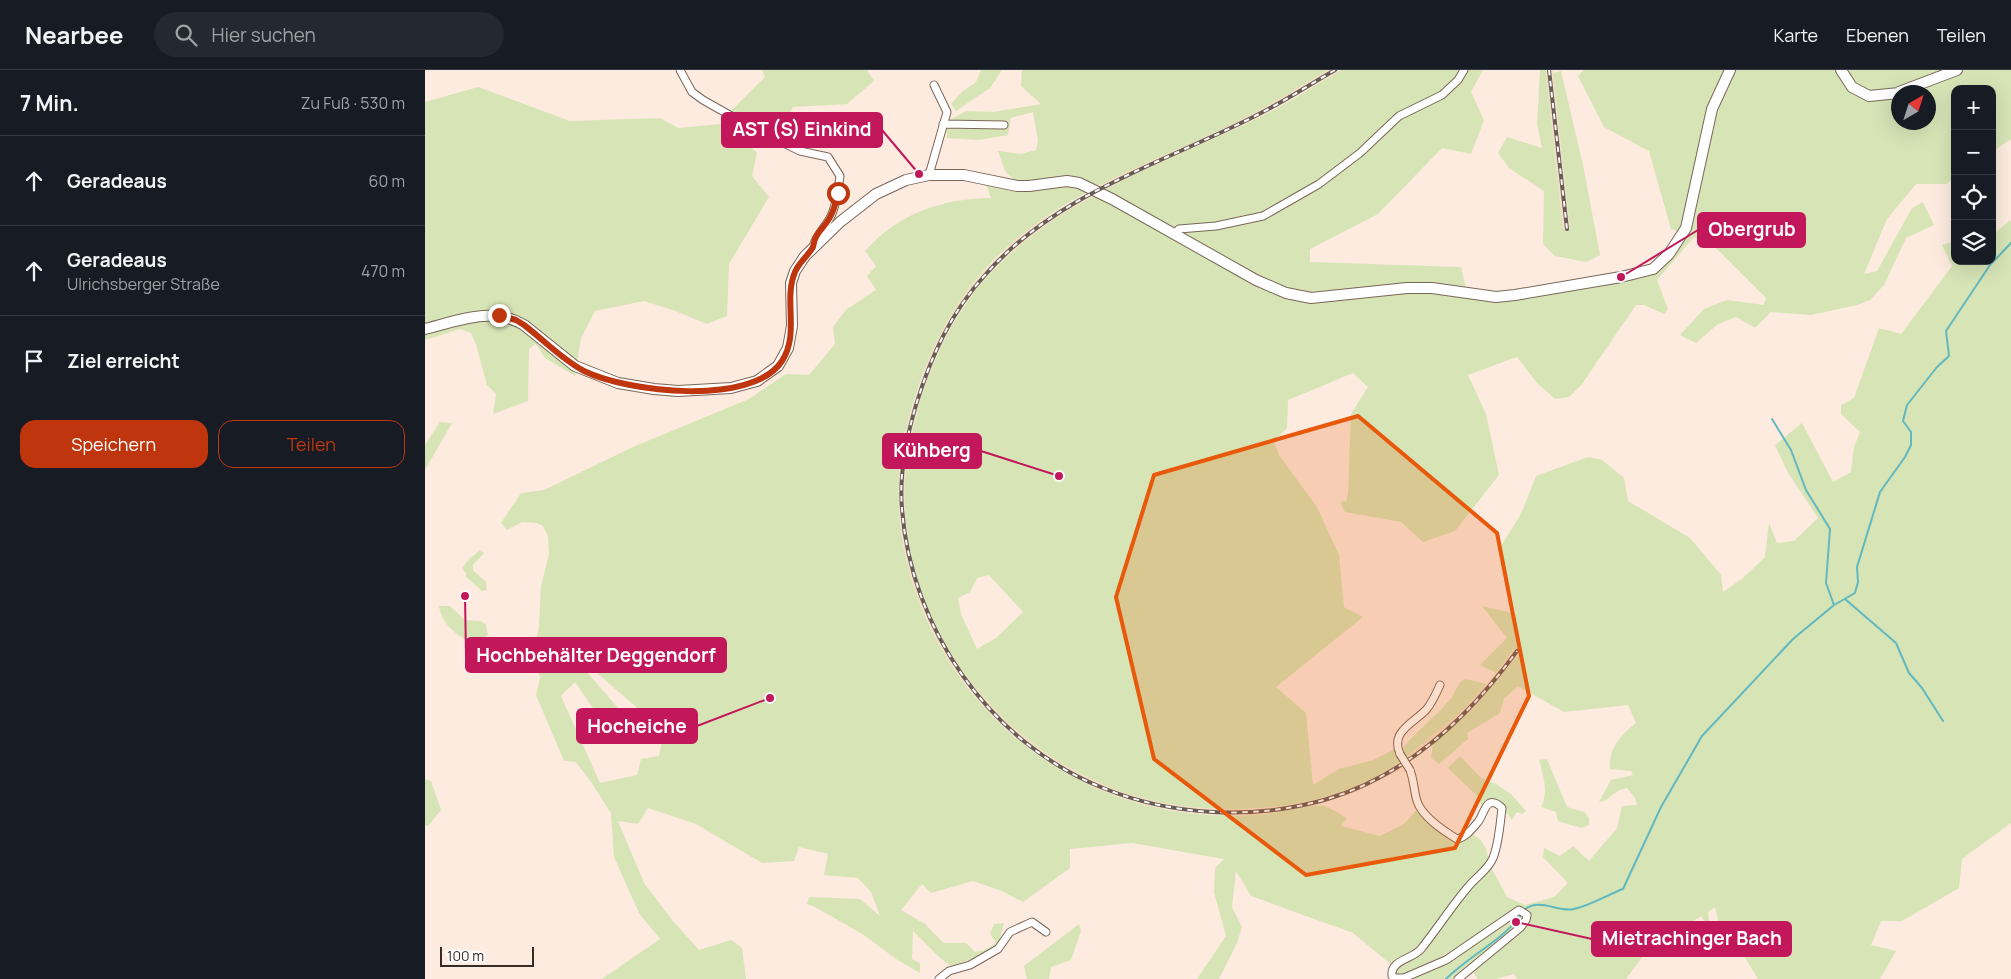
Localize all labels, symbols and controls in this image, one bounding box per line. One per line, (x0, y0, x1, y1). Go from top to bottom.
search box (154, 12, 504, 57)
text: Nearbee (25, 18, 124, 51)
icon: search (172, 21, 200, 49)
text: Hier suchen (212, 22, 316, 48)
text: Karte (1774, 23, 1818, 47)
text: Ebenen (1846, 23, 1909, 47)
text: Teilen (1937, 23, 1986, 47)
north arrow (1891, 85, 1936, 130)
map controls (1951, 85, 1996, 265)
button: + (1951, 85, 1996, 130)
text: 7 Min. (20, 89, 79, 117)
text: Zu Fuß · 530 m (301, 92, 405, 114)
callout: AST (S) Einkind (722, 113, 882, 147)
text: AST (S) Einkind (732, 116, 872, 142)
button: − (1951, 130, 1996, 175)
icon: ahead (20, 167, 48, 195)
text: Geradeaus (67, 168, 167, 194)
text: 60 m (369, 170, 405, 192)
button: locate (1951, 175, 1996, 220)
route start (827, 182, 850, 205)
callout: Obergrub (1698, 213, 1805, 247)
text: Obergrub (1708, 216, 1796, 242)
button: layers (1951, 220, 1996, 265)
text: Geradeaus (67, 247, 167, 273)
icon: ahead (20, 257, 48, 285)
text: 470 m (361, 260, 405, 282)
text: Ulrichsberger Straße (67, 273, 220, 295)
route end (488, 304, 511, 327)
icon: arrive (20, 347, 48, 375)
text: Ziel erreicht (67, 348, 180, 374)
button: Speichern (20, 420, 208, 468)
button: Teilen (218, 420, 405, 468)
callout: Kühberg (883, 434, 981, 468)
text: Kühberg (893, 437, 971, 463)
callout: Hochbehälter Deggendorf (466, 638, 726, 672)
text: Hochbehälter Deggendorf (476, 642, 716, 668)
callout: Hocheiche (577, 709, 697, 743)
text: Hocheiche (587, 713, 687, 739)
callout: Mietrachinger Bach (1592, 922, 1791, 956)
text: Mietrachinger Bach (1602, 925, 1782, 951)
scale bar (440, 944, 534, 967)
text: 100 m (447, 946, 484, 965)

